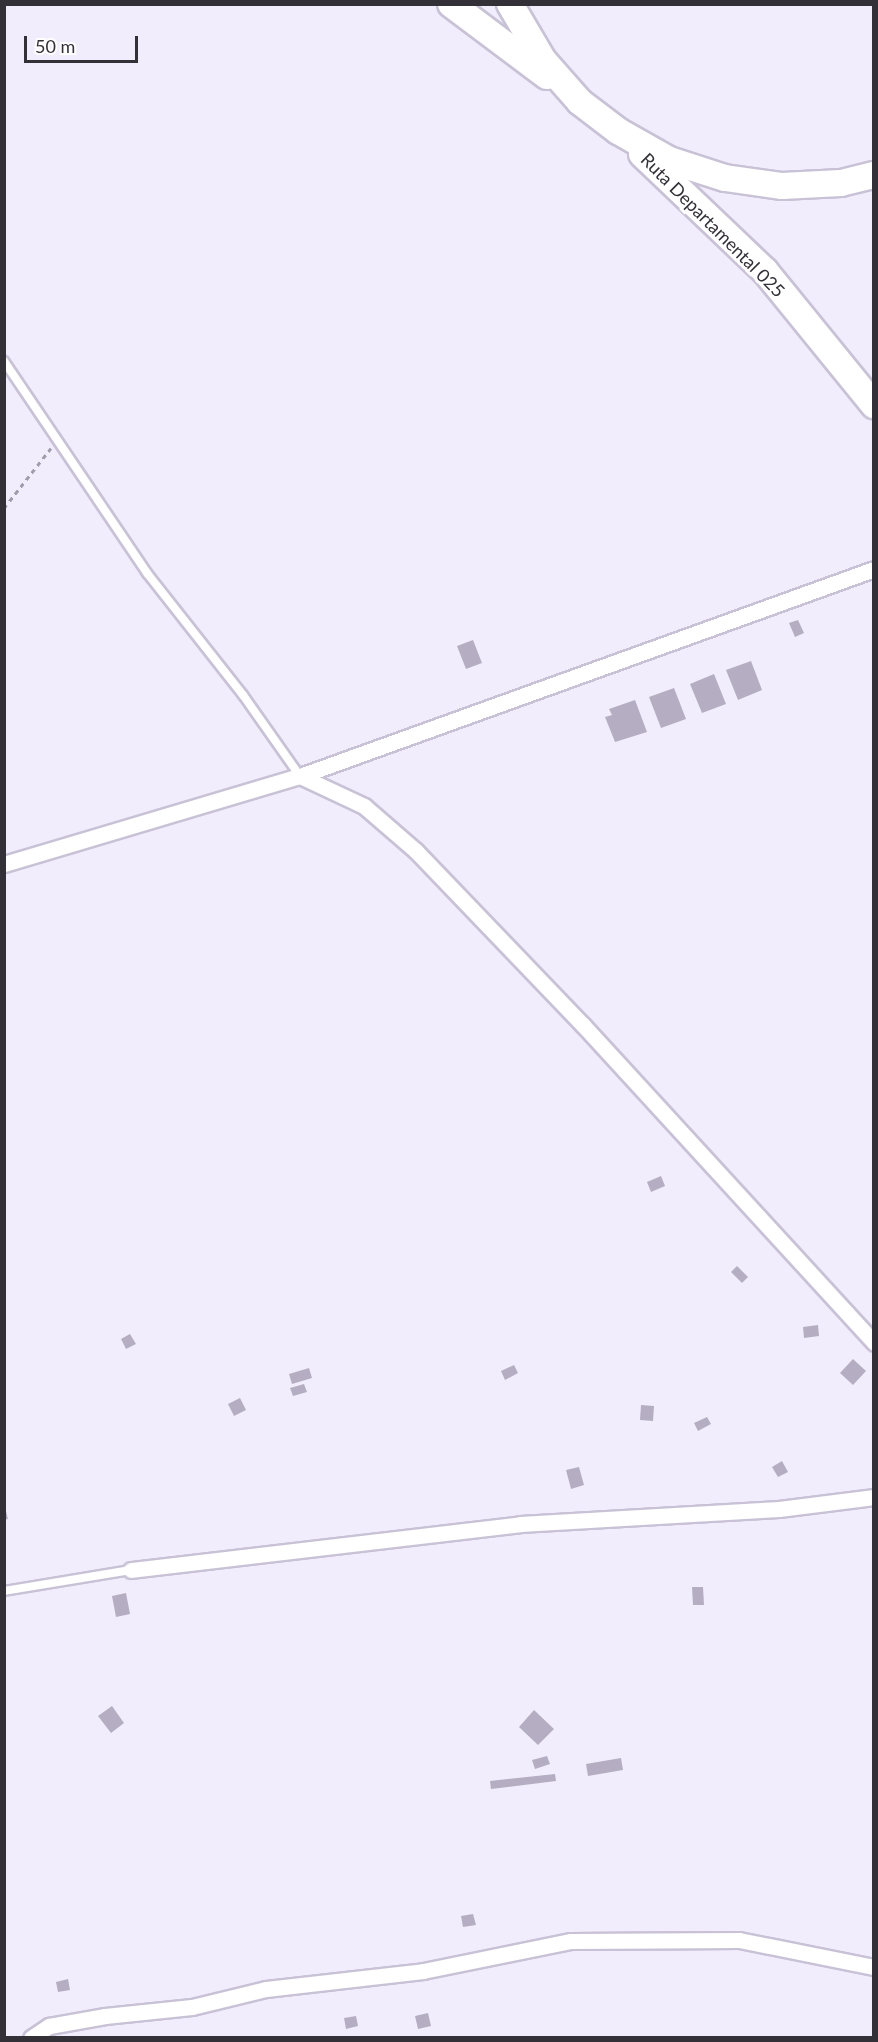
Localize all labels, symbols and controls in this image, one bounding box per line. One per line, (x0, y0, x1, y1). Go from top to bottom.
scale bar (27, 24, 141, 62)
text: 50 m (35, 35, 75, 57)
street label: Ruta Departamental 025 (636, 148, 790, 302)

